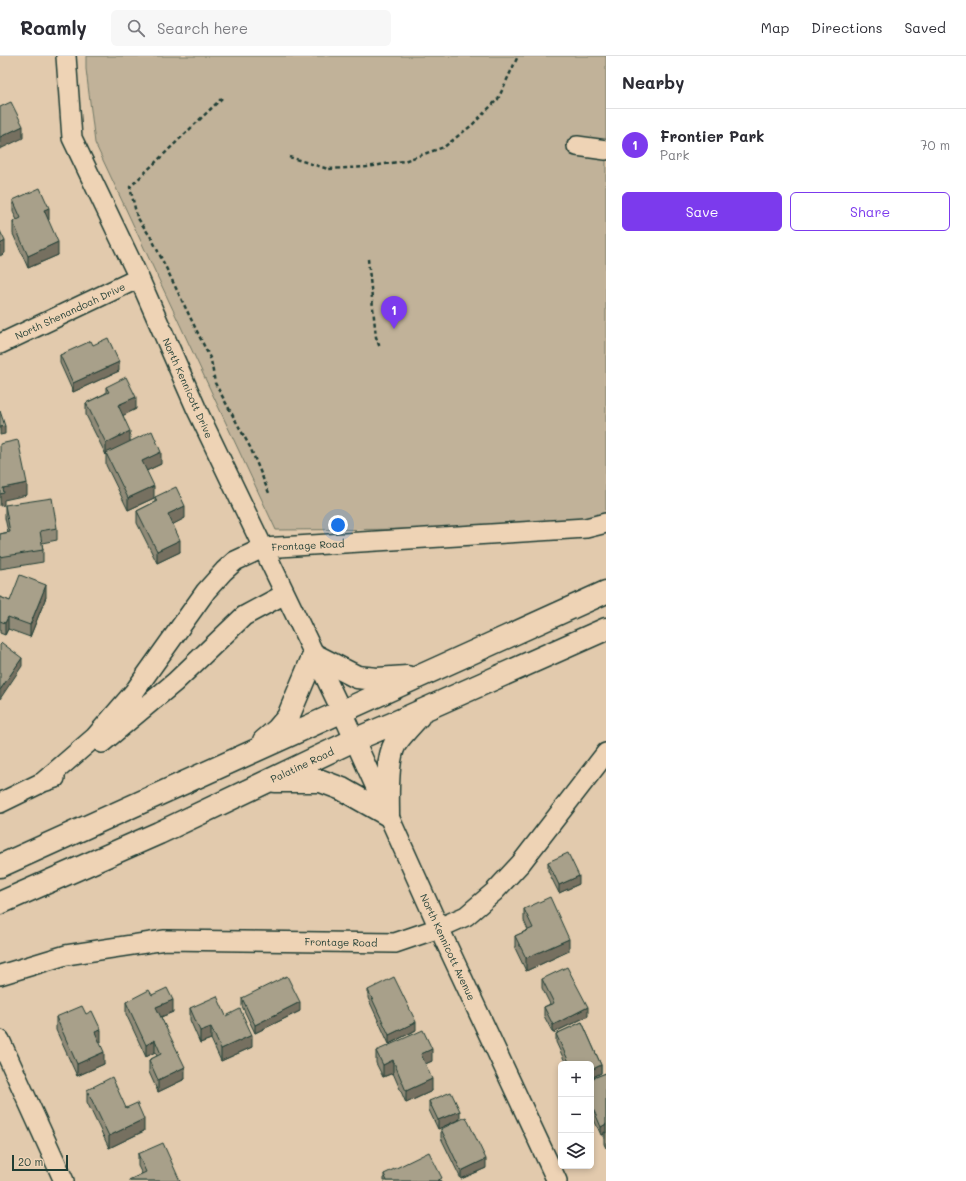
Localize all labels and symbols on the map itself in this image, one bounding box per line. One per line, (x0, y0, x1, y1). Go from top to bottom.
street label: North Shenandoah Drive (13, 279, 127, 343)
pin: 1 (381, 296, 407, 329)
street label: North Kennicott Drive (160, 336, 216, 440)
your location (328, 515, 348, 535)
street label: Frontage Road (271, 536, 345, 554)
street label: Palatine Road (268, 744, 336, 786)
street label: North Kennicott Avenue (417, 891, 479, 1003)
street label: Frontage Road (304, 934, 378, 950)
scale bar (12, 1153, 68, 1172)

